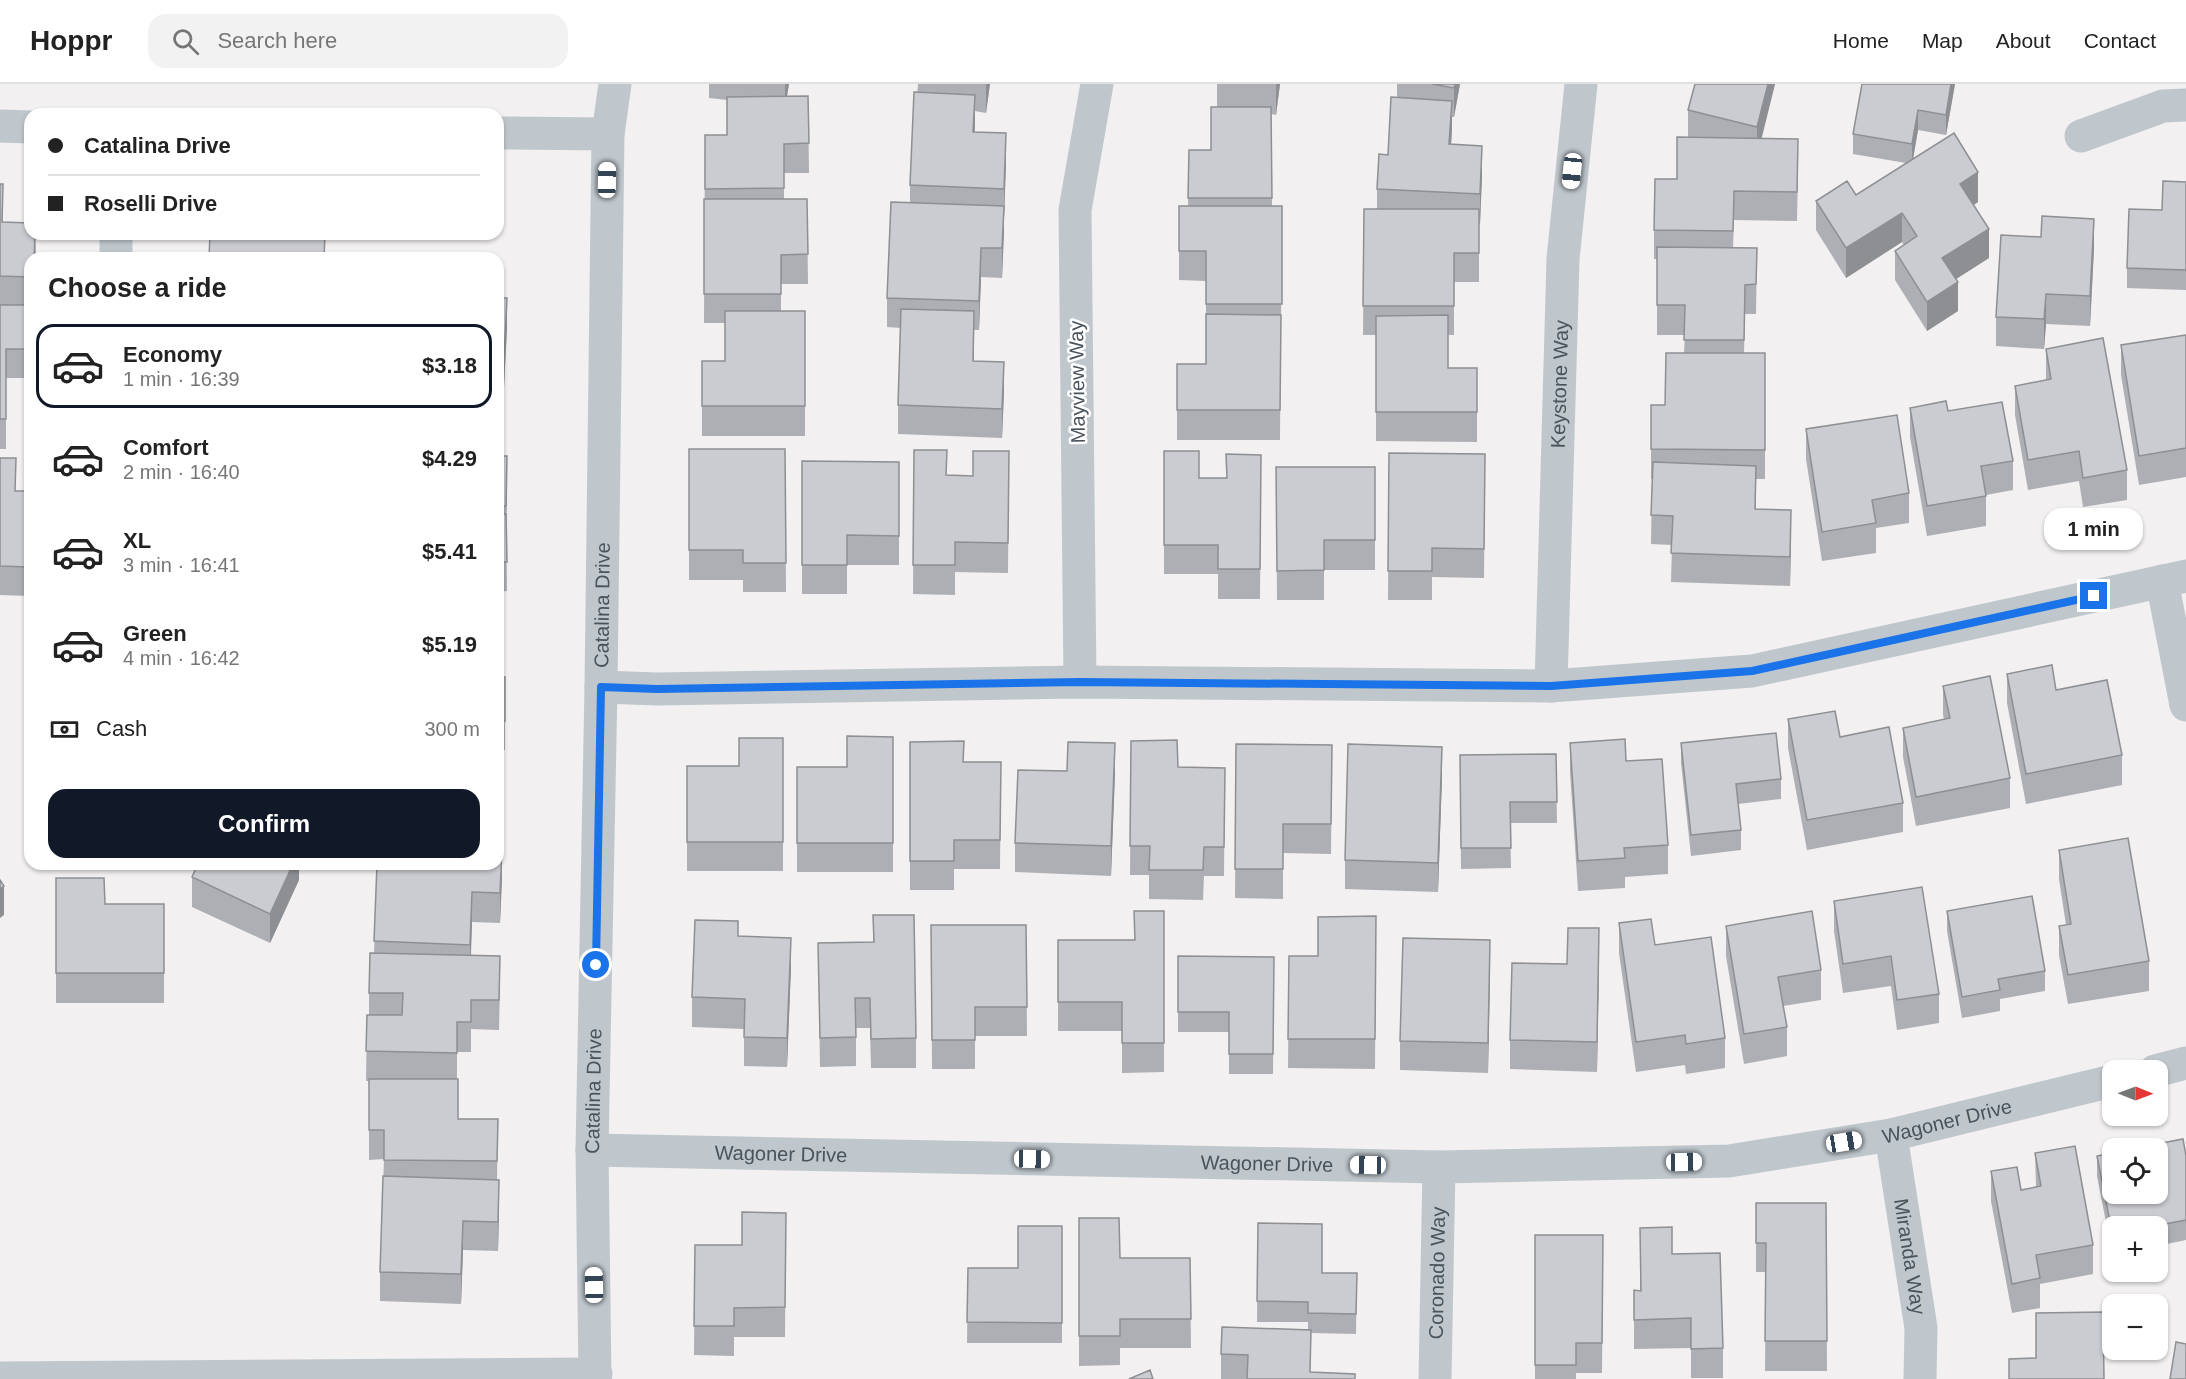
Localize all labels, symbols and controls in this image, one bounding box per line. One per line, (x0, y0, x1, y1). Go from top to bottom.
search box (148, 14, 568, 68)
text: Hoppr (30, 25, 112, 56)
icon: search (169, 25, 202, 58)
text: Search here (217, 28, 337, 53)
text: Home (1833, 29, 1889, 52)
text: Map (1922, 29, 1963, 52)
text: About (1996, 29, 2051, 52)
text: Contact (2084, 29, 2156, 52)
text: Catalina Drive (84, 133, 231, 158)
car (1561, 152, 1583, 190)
car (598, 162, 616, 198)
text: Roselli Drive (84, 191, 217, 216)
text: Choose a ride (48, 273, 227, 303)
street label: Keystone Way (1547, 320, 1572, 449)
street label: Mayview Way (1065, 321, 1089, 443)
icon: car (51, 339, 105, 393)
text: Economy (123, 342, 222, 367)
text: $3.18 (422, 353, 477, 378)
text: 1 min · 16:39 (123, 368, 240, 390)
icon: car (51, 432, 105, 486)
text: Comfort (123, 435, 209, 460)
text: $4.29 (422, 446, 477, 471)
text: 2 min · 16:40 (123, 461, 240, 483)
callout: 1 min (2044, 509, 2144, 551)
text: 1 min (2067, 518, 2120, 540)
icon: car (51, 525, 105, 579)
text: XL (123, 528, 151, 553)
text: $5.41 (422, 539, 477, 564)
street label: Catalina Drive (590, 542, 614, 668)
text: 3 min · 16:41 (123, 554, 240, 576)
route end (2080, 582, 2107, 609)
icon: car (51, 618, 105, 672)
text: Green (123, 621, 187, 646)
text: $5.19 (422, 632, 477, 657)
text: 4 min · 16:42 (123, 647, 240, 669)
icon: cash (48, 713, 81, 746)
text: Cash (96, 716, 147, 741)
text: 300 m (424, 718, 480, 740)
button: Confirm (48, 789, 480, 858)
route start (582, 951, 609, 978)
street label: Catalina Drive (581, 1028, 605, 1154)
north arrow (2102, 1060, 2168, 1126)
map controls (2102, 1060, 2168, 1360)
street label: Wagoner Drive (1880, 1095, 2014, 1148)
car (1825, 1130, 1863, 1154)
button: locate (2102, 1138, 2168, 1204)
street label: Wagoner Drive (714, 1141, 848, 1166)
car (1014, 1150, 1050, 1168)
street label: Wagoner Drive (1200, 1151, 1333, 1176)
car (1666, 1153, 1702, 1171)
car (1350, 1156, 1386, 1174)
street label: Miranda Way (1890, 1197, 1930, 1316)
street label: Coronado Way (1425, 1206, 1449, 1340)
button: + (2102, 1216, 2168, 1282)
car (585, 1267, 603, 1303)
button: − (2102, 1294, 2168, 1360)

